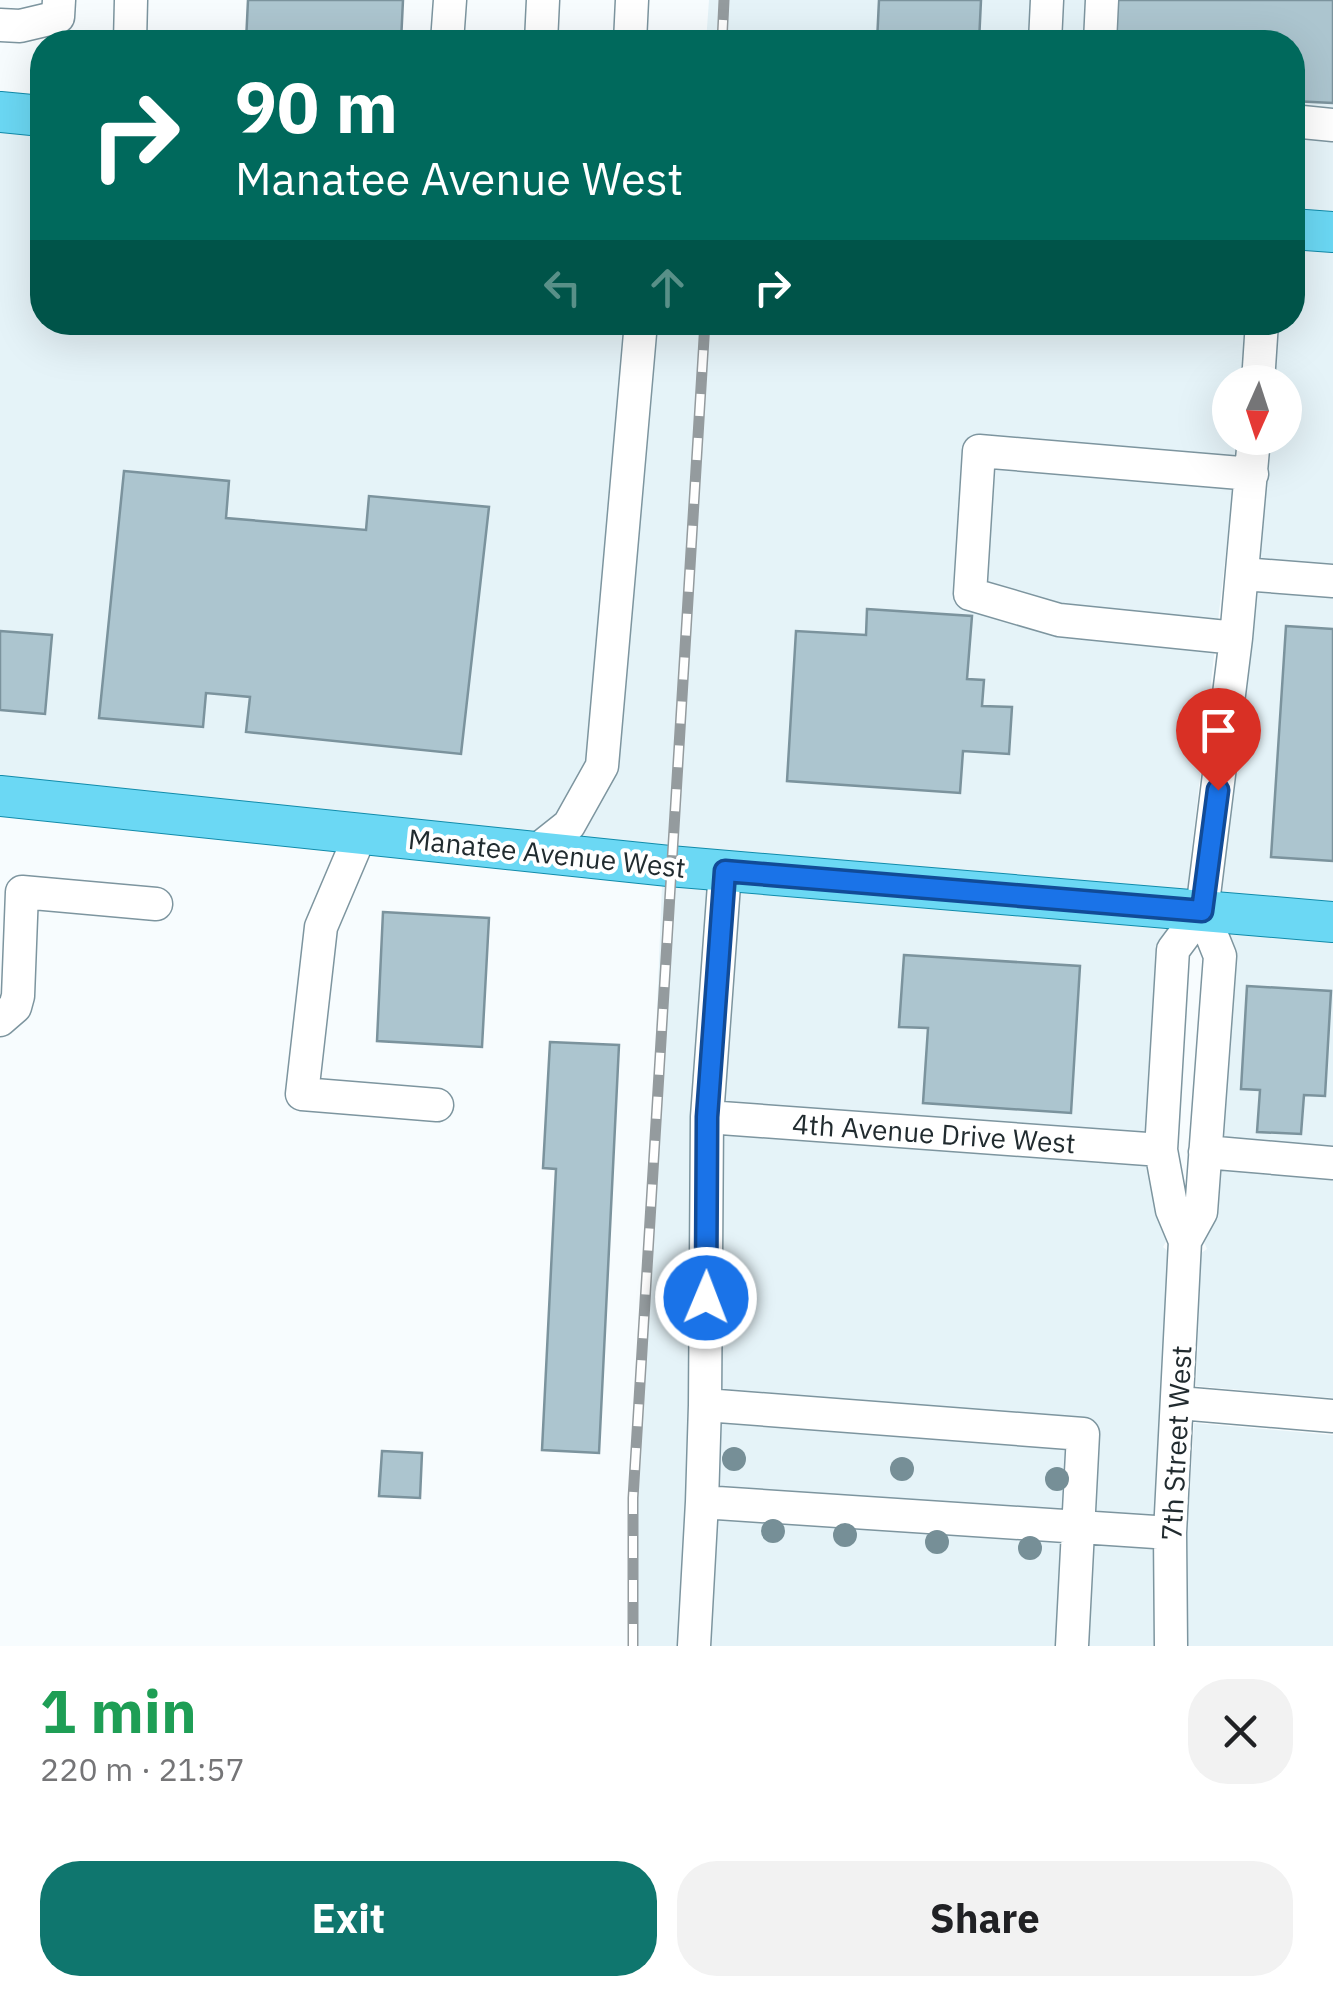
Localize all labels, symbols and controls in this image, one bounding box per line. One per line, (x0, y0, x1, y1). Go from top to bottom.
text: 90 m (235, 61, 398, 152)
icon: right (70, 70, 200, 200)
text: Manatee Avenue West (235, 149, 683, 207)
icon: left (535, 260, 590, 315)
icon: ahead (640, 260, 695, 315)
icon: right (745, 260, 800, 315)
north arrow (1212, 365, 1302, 455)
map controls (1212, 365, 1302, 455)
pin (1176, 688, 1261, 791)
icon: arrive (1191, 703, 1246, 758)
street label: Manatee Avenue West (406, 820, 688, 886)
street label: 4th Avenue Drive West (791, 1105, 1077, 1161)
position arrow (654, 1246, 758, 1350)
street label: 7th Street West (1152, 1344, 1200, 1542)
text: 1 min (40, 1671, 197, 1750)
button: close (1188, 1679, 1293, 1784)
text: 220 m · 21:57 (40, 1748, 245, 1790)
button: Exit (40, 1861, 657, 1976)
button: Share (677, 1861, 1293, 1976)

